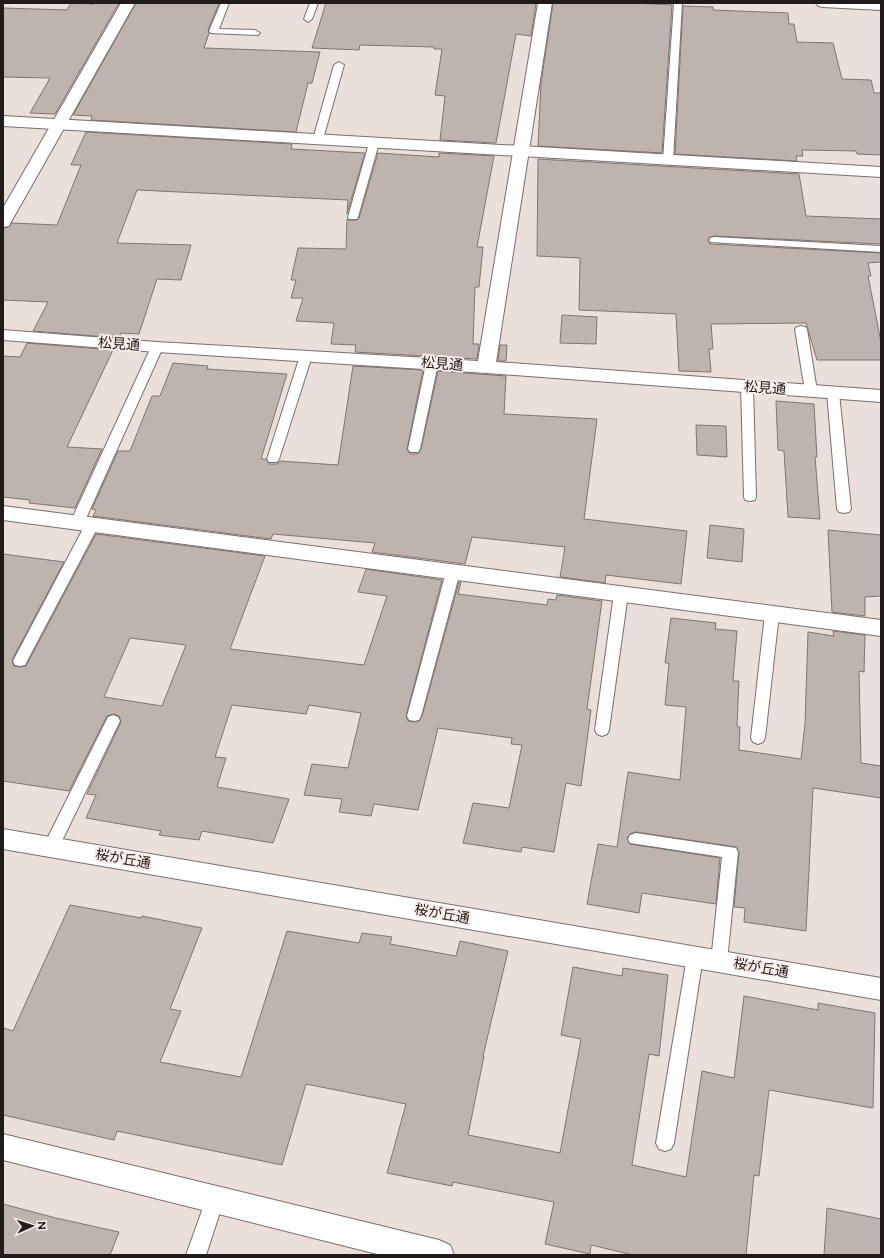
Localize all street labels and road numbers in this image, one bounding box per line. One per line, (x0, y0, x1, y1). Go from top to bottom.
street label: 松見通 (97, 334, 141, 354)
street label: 松見通 (420, 354, 464, 374)
street label: 松見通 (743, 378, 787, 398)
street label: 桜が丘通 (94, 846, 152, 872)
street label: 桜が丘通 (413, 901, 471, 927)
street label: 桜が丘通 (732, 955, 790, 981)

